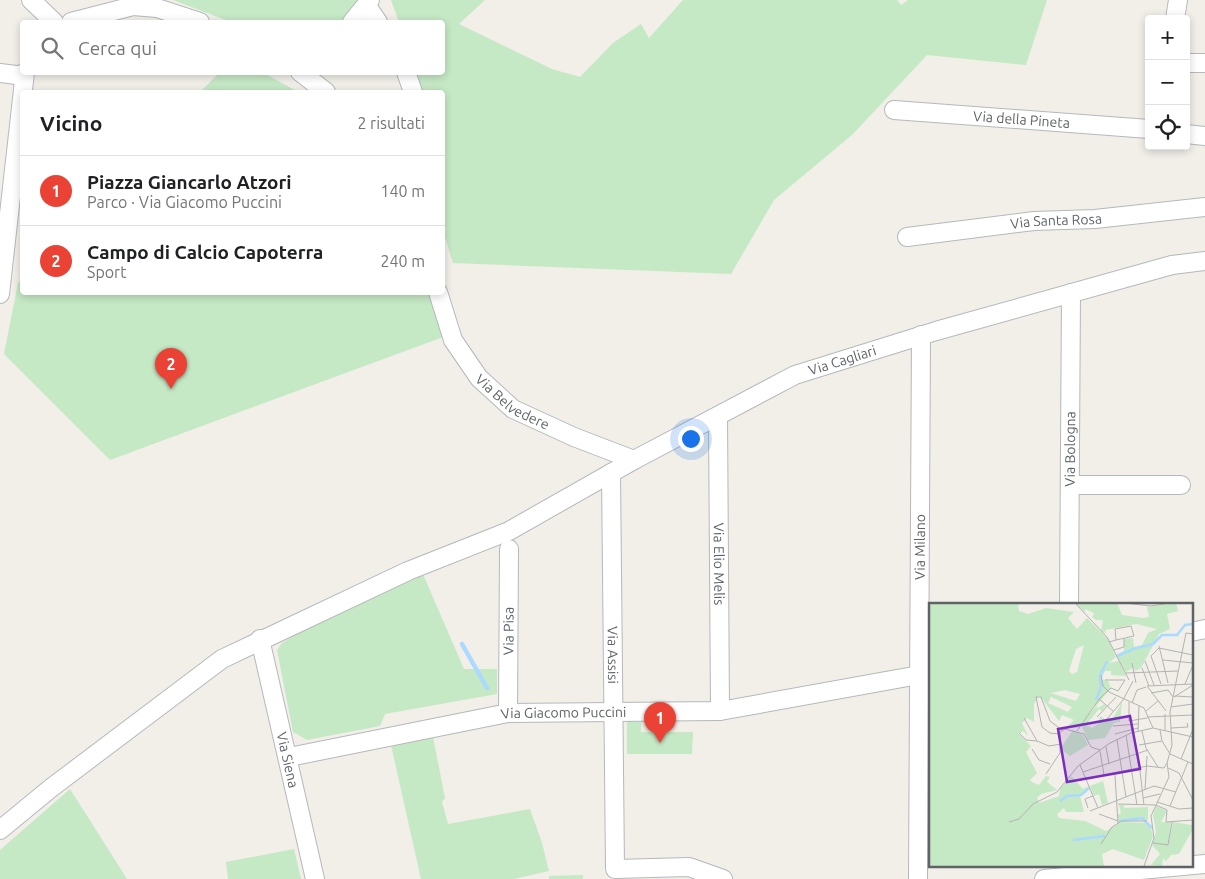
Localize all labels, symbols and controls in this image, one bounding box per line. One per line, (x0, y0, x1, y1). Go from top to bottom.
map controls (1145, 15, 1190, 150)
button: + (1145, 15, 1190, 60)
search box (20, 20, 445, 75)
icon: search (38, 34, 66, 62)
text: Cerca qui (78, 37, 157, 59)
button: − (1145, 60, 1190, 105)
button: locate (1145, 105, 1190, 150)
street label: Via della Pineta (973, 108, 1071, 131)
text: Vicino (40, 111, 102, 135)
text: 2 risultati (357, 114, 425, 132)
text: Piazza Giancarlo Atzori (87, 171, 292, 193)
text: 1 (51, 182, 61, 200)
text: 140 m (380, 182, 425, 200)
text: Parco · Via Giacomo Puccini (87, 193, 282, 211)
street label: Via Santa Rosa (1009, 210, 1103, 232)
text: Campo di Calcio Capoterra (87, 241, 323, 263)
text: 2 (51, 252, 61, 270)
text: 240 m (380, 252, 425, 270)
text: Sport (87, 263, 126, 281)
street label: Via Cagliari (806, 342, 878, 378)
pin: 2 (155, 348, 187, 389)
street label: Via Belvedere (472, 371, 552, 433)
street label: Via Bologna (1062, 411, 1078, 487)
your location (678, 426, 704, 452)
street label: Via Milano (912, 514, 928, 580)
street label: Via Elio Melis (711, 523, 727, 605)
inset map (929, 603, 1192, 866)
street label: Via Pisa (500, 607, 517, 655)
street label: Via Assisi (605, 626, 621, 684)
pin: 1 (644, 702, 676, 743)
street label: Via Giacomo Puccini (499, 704, 626, 722)
street label: Via Siena (274, 730, 302, 789)

